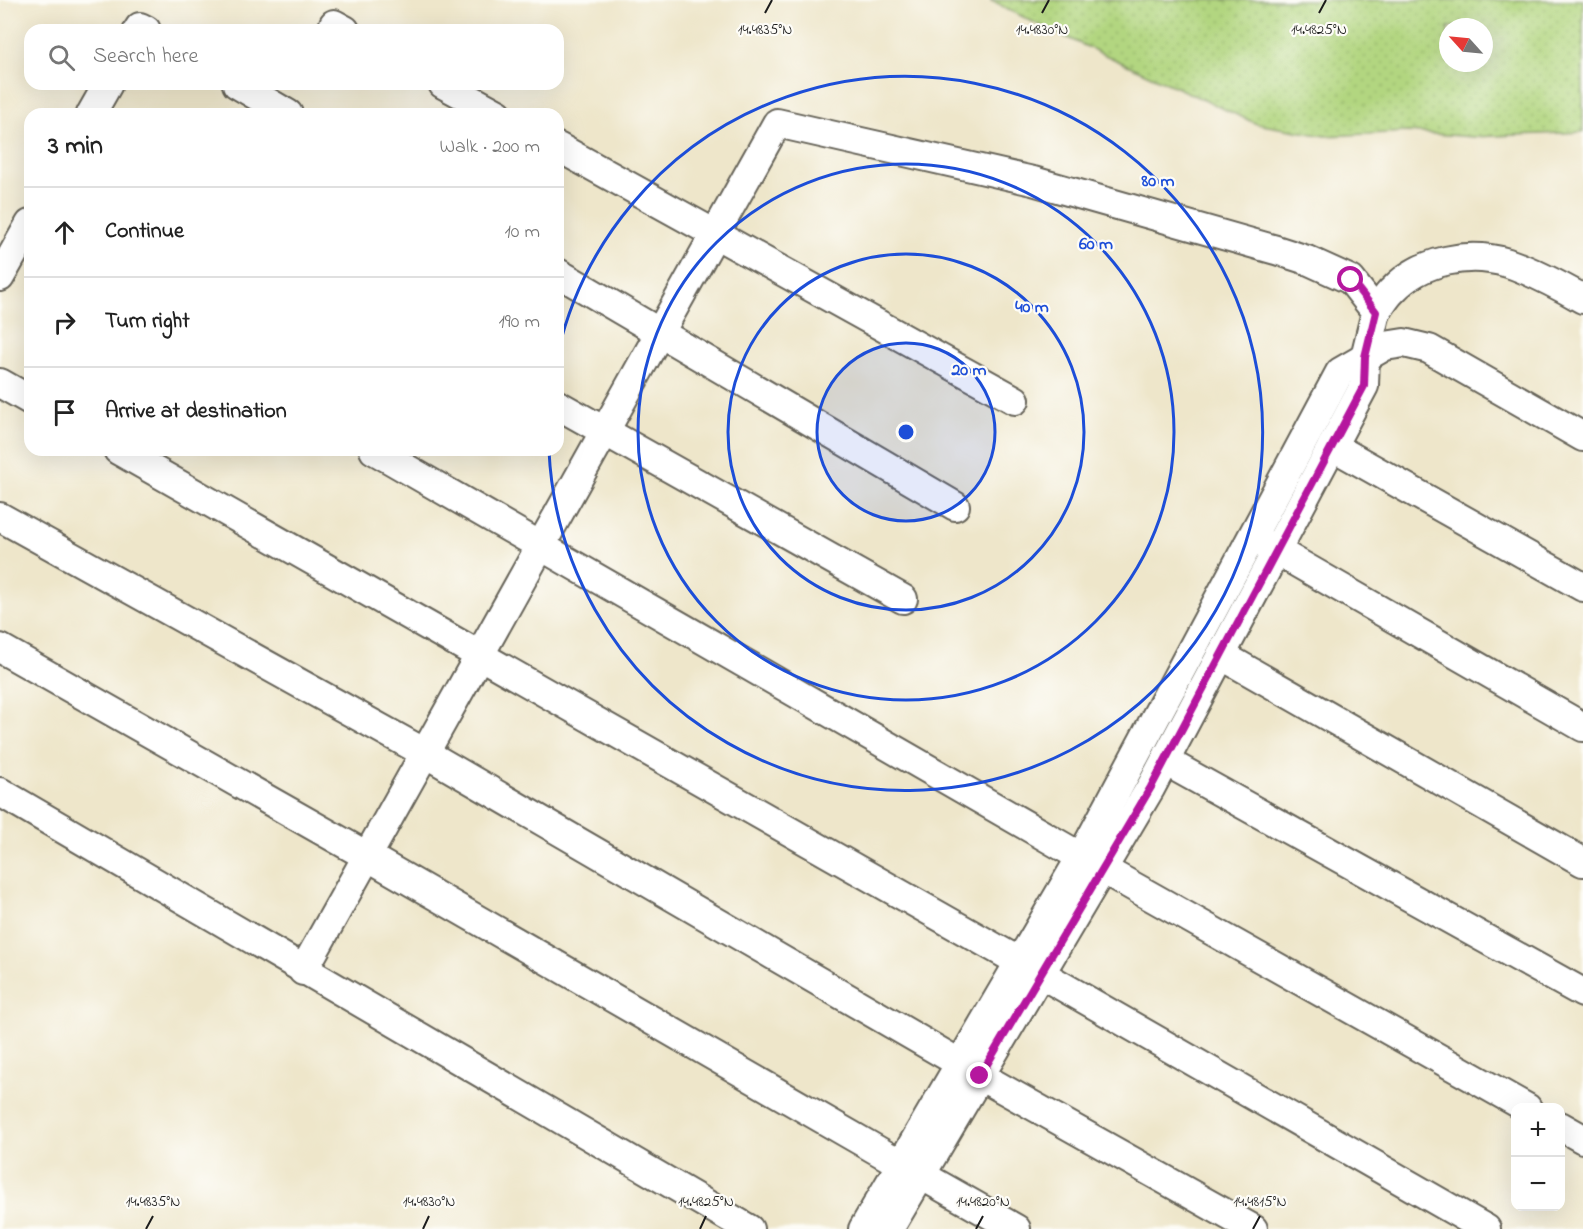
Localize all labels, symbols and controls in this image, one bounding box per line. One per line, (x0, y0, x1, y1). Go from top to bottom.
north arrow (1439, 18, 1493, 72)
text: 14.4835°N (738, 19, 792, 41)
text: 14.4830°N (1016, 19, 1068, 41)
text: 14.4825°N (1291, 19, 1347, 41)
search box (24, 24, 564, 90)
icon: search (45, 41, 78, 74)
text: Search here (93, 41, 198, 73)
text: 3 min (48, 128, 103, 166)
text: Walk · 200 m (440, 133, 540, 162)
text: 80 m (1141, 169, 1175, 195)
icon: ahead (48, 216, 81, 249)
text: Continue (105, 216, 184, 248)
text: 10 m (504, 218, 540, 247)
text: 60 m (1079, 232, 1113, 258)
route start (1337, 266, 1363, 292)
text: 40 m (1015, 295, 1049, 321)
icon: right (48, 306, 81, 339)
text: Turn right (105, 306, 190, 338)
text: 190 m (498, 308, 540, 337)
text: 20 m (950, 358, 987, 384)
icon: arrive (48, 396, 81, 429)
text: Arrive at destination (105, 396, 287, 428)
centre of rings (896, 422, 916, 442)
route end (966, 1062, 992, 1088)
map controls (1511, 1103, 1565, 1211)
button: + (1511, 1103, 1565, 1157)
button: − (1511, 1157, 1565, 1211)
text: 14.4835°N (126, 1191, 180, 1213)
text: 14.4830°N (403, 1191, 455, 1213)
text: 14.4825°N (678, 1191, 734, 1213)
text: 14.4820°N (956, 1191, 1010, 1213)
text: 14.4815°N (1233, 1191, 1287, 1213)

